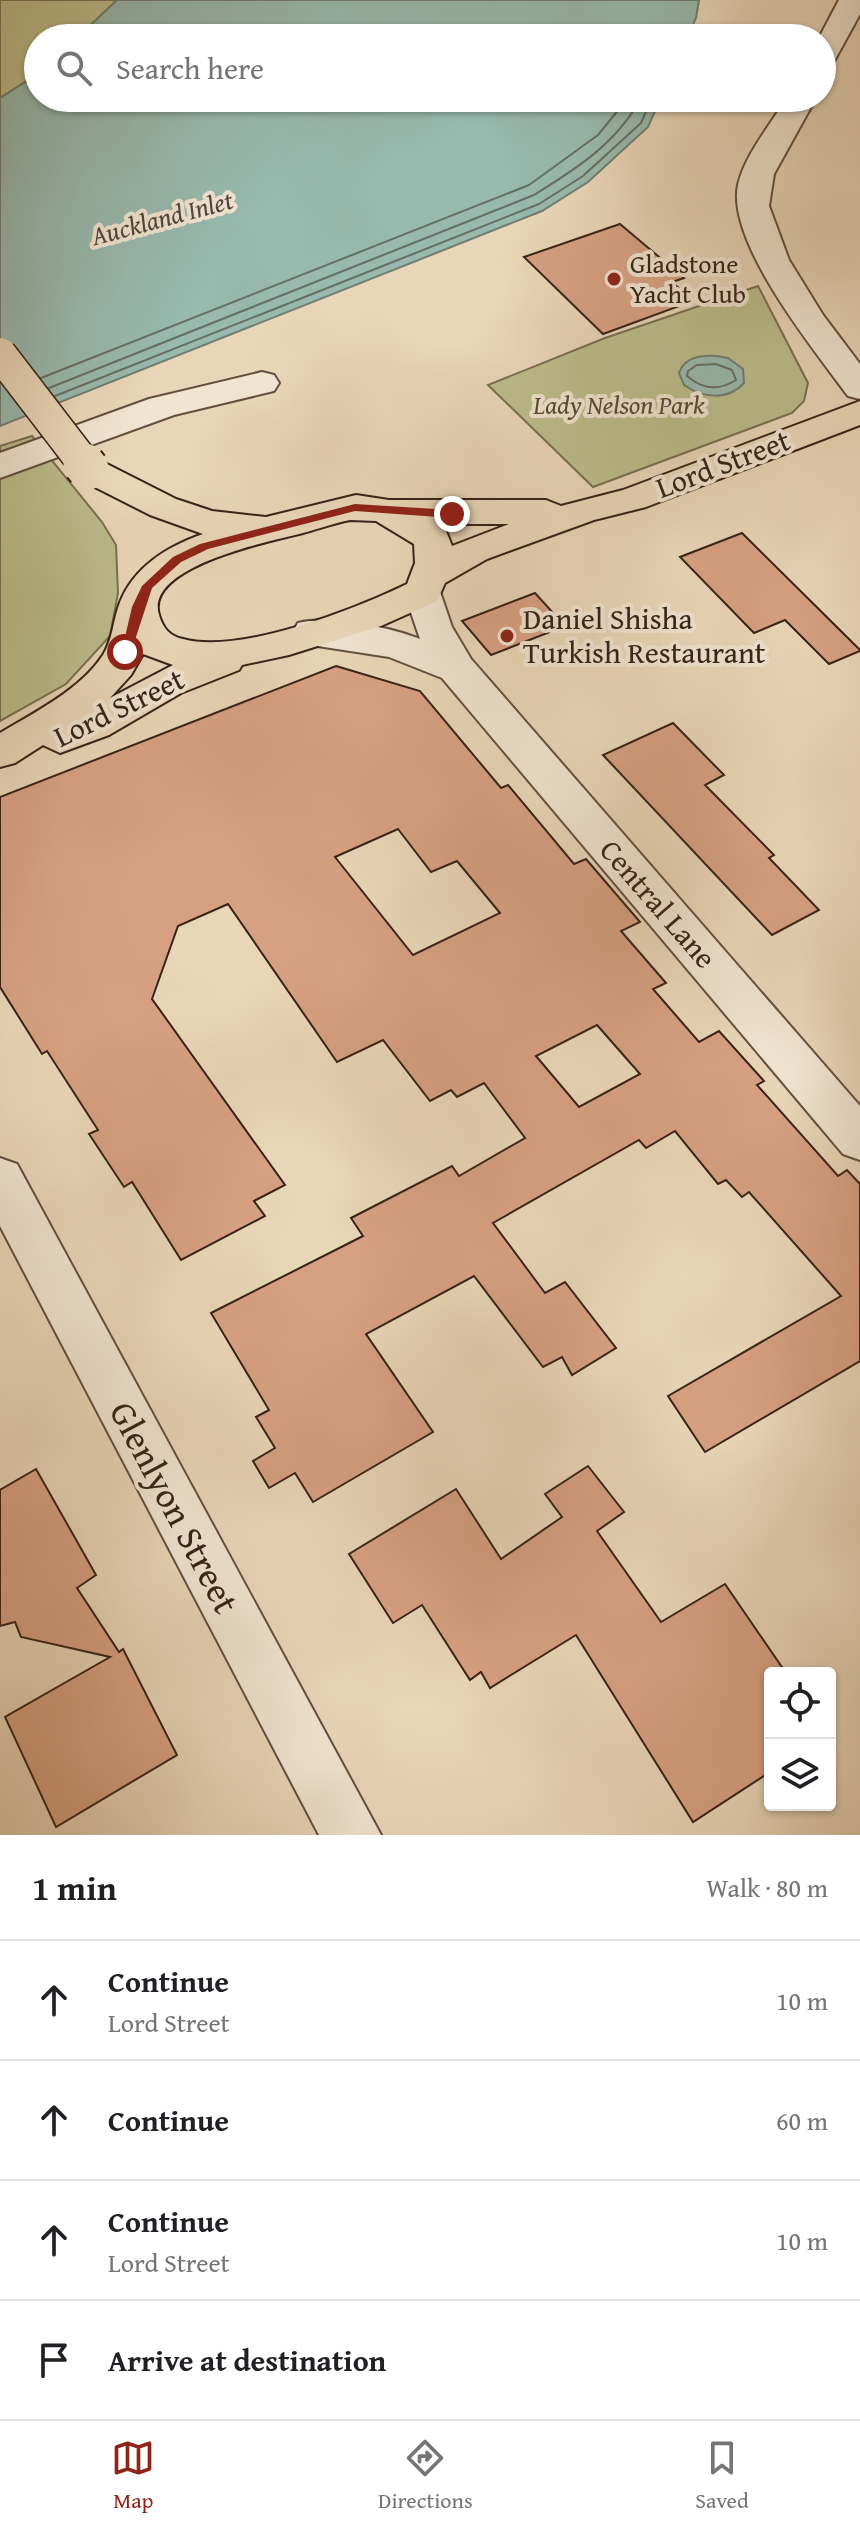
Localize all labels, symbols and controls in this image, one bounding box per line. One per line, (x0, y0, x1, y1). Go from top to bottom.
search box (24, 24, 836, 112)
icon: search (52, 46, 96, 90)
text: Search here (116, 46, 264, 90)
water label: Auckland Inlet (86, 180, 238, 255)
place label: Gladstone Yacht Club (630, 244, 746, 313)
marker: Gladstone Yacht Club (605, 270, 623, 288)
park label: Lady Nelson Park (532, 385, 705, 424)
street label: Lord Street (649, 417, 796, 509)
route end (434, 496, 470, 532)
place label: Daniel Shisha Turkish Restaurant (523, 596, 766, 674)
marker: Daniel Shisha Turkish Restaurant (498, 627, 516, 645)
route start (107, 634, 143, 670)
street label: Lord Street (46, 656, 192, 758)
street label: Central Lane (590, 829, 727, 978)
street label: Glenlyon Street (97, 1391, 254, 1622)
map controls (764, 1667, 836, 1811)
button: locate (764, 1667, 836, 1739)
button: layers (764, 1739, 836, 1811)
text: 1 min (32, 1863, 117, 1912)
text: Walk · 80 m (706, 1868, 828, 1907)
text: Continue (108, 1959, 229, 2003)
icon: ahead (32, 1978, 76, 2022)
text: 10 m (776, 1981, 828, 2020)
text: Lord Street (108, 2003, 230, 2042)
icon: ahead (32, 2098, 76, 2142)
text: Continue (108, 2098, 229, 2142)
text: 60 m (776, 2101, 828, 2140)
text: Continue (108, 2199, 229, 2243)
icon: ahead (32, 2218, 76, 2262)
text: 10 m (776, 2221, 828, 2260)
text: Lord Street (108, 2243, 230, 2282)
icon: arrive (32, 2338, 76, 2382)
text: Arrive at destination (108, 2338, 386, 2382)
tab: Map (111, 2436, 155, 2516)
tab: Directions (378, 2436, 473, 2516)
tab: Saved (695, 2436, 749, 2516)

